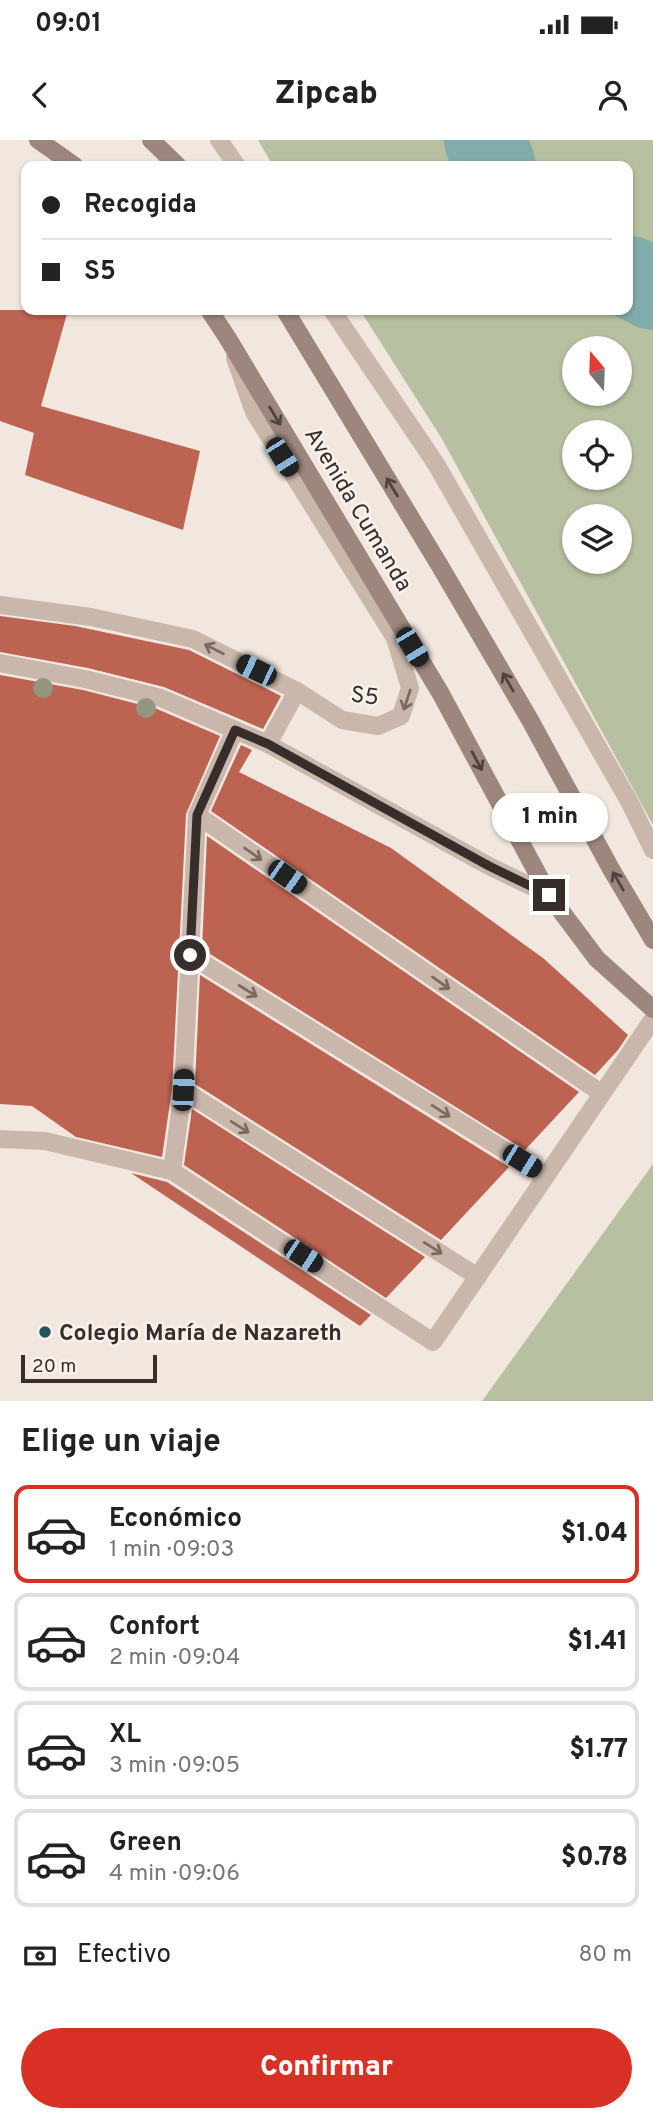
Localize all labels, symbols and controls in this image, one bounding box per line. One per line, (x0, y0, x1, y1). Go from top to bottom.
text: 09:01 (35, 8, 102, 41)
text: Zipcab (275, 75, 378, 115)
icon: back (21, 76, 59, 114)
icon: person (594, 76, 632, 114)
text: Recogida (84, 189, 197, 222)
text: S5 (84, 256, 116, 289)
north arrow (562, 336, 632, 406)
map controls (562, 336, 632, 574)
one-way arrow (268, 406, 282, 426)
button: locate (562, 420, 632, 490)
street label: Avenida Cumanda (296, 423, 417, 598)
car (262, 434, 303, 480)
one-way arrow (385, 477, 399, 497)
button: layers (562, 504, 632, 574)
car (393, 624, 432, 670)
one-way arrow (204, 642, 225, 656)
car (233, 651, 280, 689)
one-way arrow (501, 673, 515, 693)
street label: S5 (349, 681, 380, 714)
one-way arrow (399, 689, 412, 711)
one-way arrow (470, 750, 484, 770)
callout: 1 min (491, 794, 607, 842)
text: 1 min (522, 803, 578, 832)
one-way arrow (243, 847, 263, 861)
car (264, 856, 311, 898)
one-way arrow (611, 872, 625, 892)
route end (533, 879, 565, 911)
route start (174, 939, 206, 971)
one-way arrow (431, 976, 450, 990)
one-way arrow (238, 984, 258, 998)
car (172, 1068, 195, 1112)
one-way arrow (431, 1104, 451, 1118)
one-way arrow (230, 1120, 250, 1134)
car (499, 1141, 546, 1181)
car (280, 1236, 327, 1276)
one-way arrow (422, 1242, 442, 1256)
place label: Colegio María de Nazareth (59, 1320, 342, 1349)
marker: Colegio María de Nazareth (37, 1324, 53, 1340)
scale bar (21, 1352, 158, 1384)
text: 20 m (32, 1355, 76, 1379)
text: Elige un viaje (21, 1423, 221, 1463)
icon: car (25, 1503, 88, 1566)
text: Económico (109, 1503, 242, 1536)
text: $1.04 (561, 1518, 628, 1551)
text: 1 min · 09:03 (109, 1536, 234, 1565)
icon: car (25, 1611, 88, 1674)
text: Confort (109, 1611, 200, 1644)
text: $1.41 (567, 1626, 628, 1659)
text: 2 min · 09:04 (109, 1644, 240, 1673)
icon: car (25, 1719, 88, 1782)
text: XL (109, 1719, 141, 1752)
text: $1.77 (569, 1734, 628, 1767)
text: 3 min · 09:05 (109, 1752, 240, 1781)
icon: car (25, 1827, 88, 1890)
text: Green (109, 1827, 182, 1860)
text: $0.78 (561, 1842, 628, 1875)
text: 4 min · 09:06 (109, 1860, 240, 1889)
icon: cash (21, 1937, 59, 1975)
text: Efectivo (77, 1939, 171, 1972)
text: 80 m (579, 1941, 632, 1970)
button: Confirmar (21, 2028, 632, 2108)

